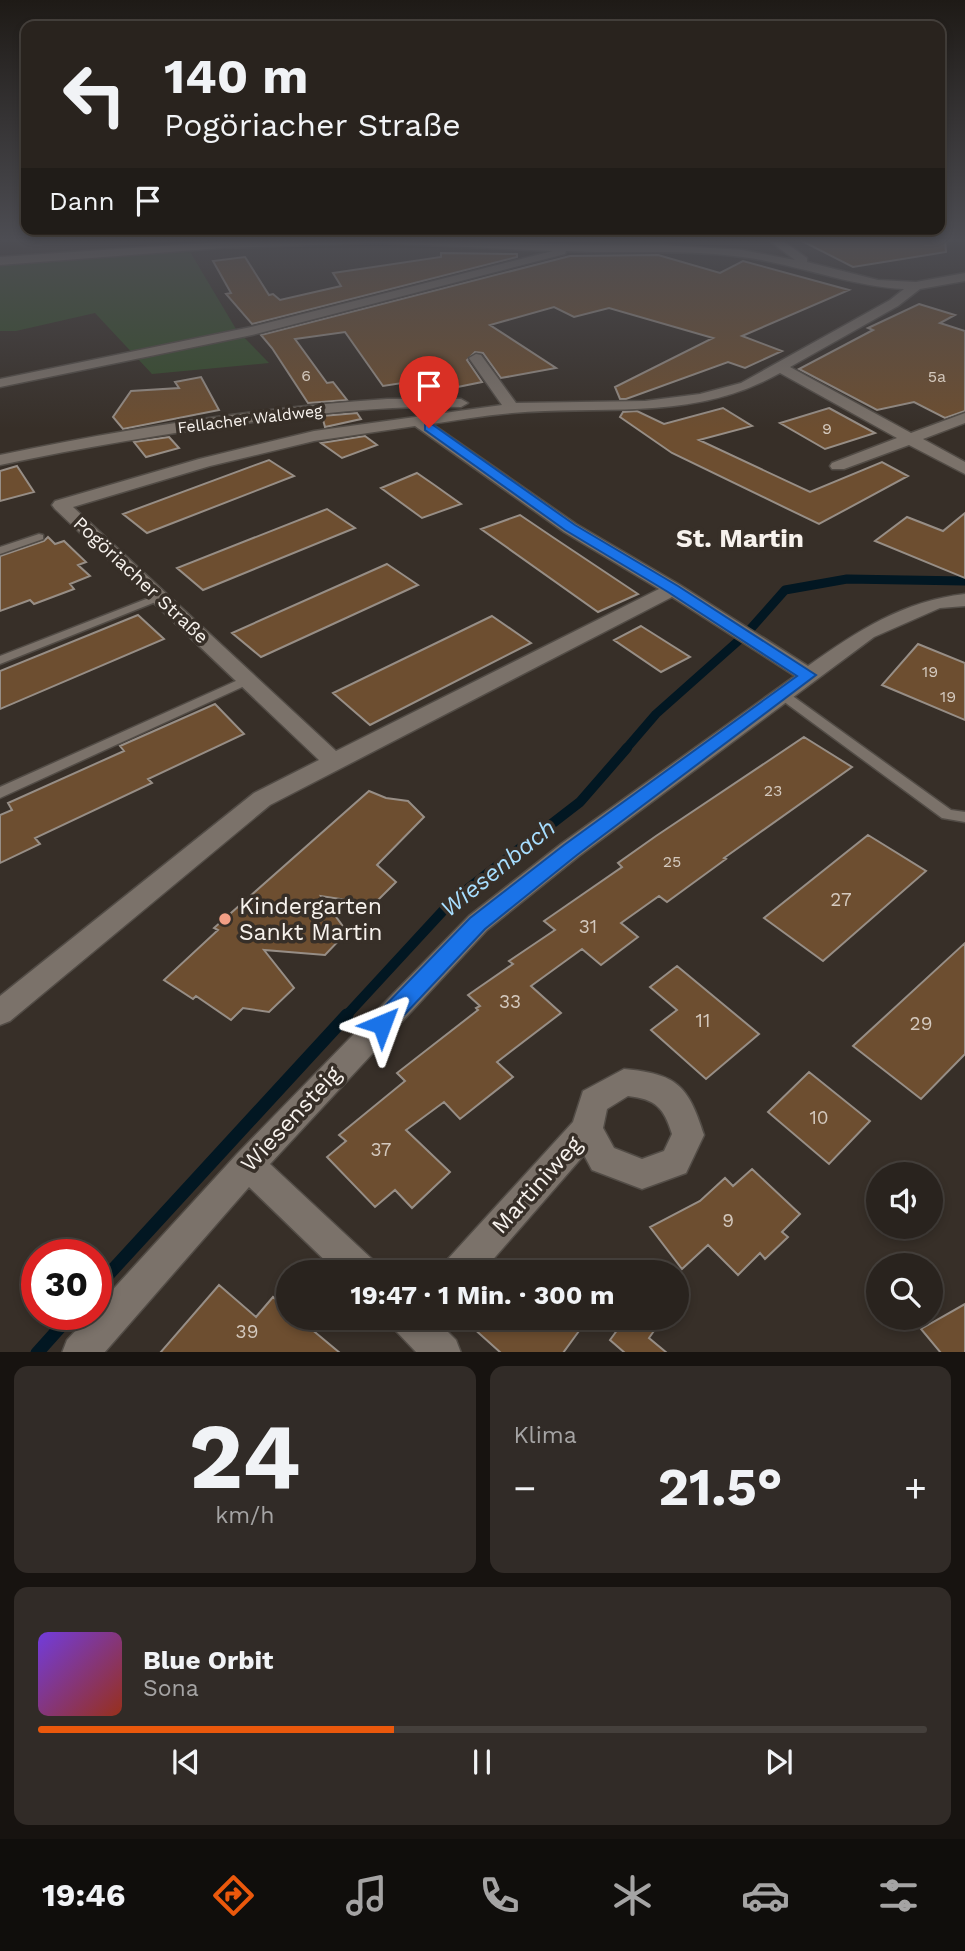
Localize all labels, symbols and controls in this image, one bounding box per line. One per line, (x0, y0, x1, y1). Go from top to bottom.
text: 140 m (164, 47, 308, 105)
icon: left (49, 49, 140, 140)
text: Pogöriacher Straße (164, 106, 461, 144)
icon: arrive (129, 182, 167, 220)
text: Dann (49, 186, 115, 216)
pin (399, 356, 459, 428)
house number: 6 (301, 366, 311, 385)
icon: arrive (410, 367, 448, 405)
house number: 5a (928, 367, 946, 386)
street label: Fellacher Waldweg (176, 401, 324, 437)
house number: 9 (822, 419, 832, 438)
street label: Pogöriacher Straße (69, 512, 213, 648)
district label: St. Martin (676, 523, 804, 553)
house number: 19 (922, 662, 938, 681)
house number: 19 (940, 687, 956, 706)
house number: 23 (764, 781, 782, 800)
water label: Wiesenbach (435, 813, 561, 923)
house number: 25 (663, 852, 681, 871)
house number: 27 (830, 888, 852, 911)
place label: Kindergarten Sankt Martin (239, 893, 383, 946)
marker: Kindergarten Sankt Martin (217, 911, 233, 927)
house number: 31 (579, 915, 597, 938)
position arrow (345, 987, 419, 1061)
house number: 33 (499, 990, 521, 1013)
house number: 11 (696, 1009, 710, 1032)
house number: 29 (910, 1012, 932, 1035)
street label: Wiesensteig (235, 1060, 347, 1177)
house number: 10 (809, 1106, 829, 1129)
street label: Martiniweg (486, 1130, 588, 1239)
house number: 37 (371, 1138, 391, 1161)
map controls (866, 1162, 943, 1330)
button: sound (866, 1162, 943, 1239)
house number: 9 (722, 1209, 734, 1232)
speed limit sign: 30 (21, 1239, 112, 1330)
button: search (866, 1253, 943, 1330)
text: 19:47 · 1 Min. · 300 m (351, 1280, 614, 1310)
house number: 39 (236, 1320, 258, 1343)
text: 24 (189, 1403, 301, 1510)
text: Klima (514, 1422, 577, 1449)
text: 21.5° (658, 1457, 783, 1518)
text: − (514, 1466, 536, 1510)
text: + (904, 1466, 927, 1510)
text: km/h (215, 1502, 274, 1529)
text: Blue Orbit (143, 1645, 273, 1675)
text: Sona (143, 1675, 199, 1702)
icon: previous (167, 1743, 205, 1781)
icon: pause (463, 1743, 501, 1781)
icon: next (760, 1743, 798, 1781)
icon: directions (209, 1871, 258, 1920)
icon: music (342, 1871, 391, 1920)
icon: phone (475, 1871, 524, 1920)
icon: climate (608, 1871, 657, 1920)
icon: car (741, 1871, 790, 1920)
icon: filters (874, 1871, 923, 1920)
text: 19:46 (42, 1876, 126, 1914)

